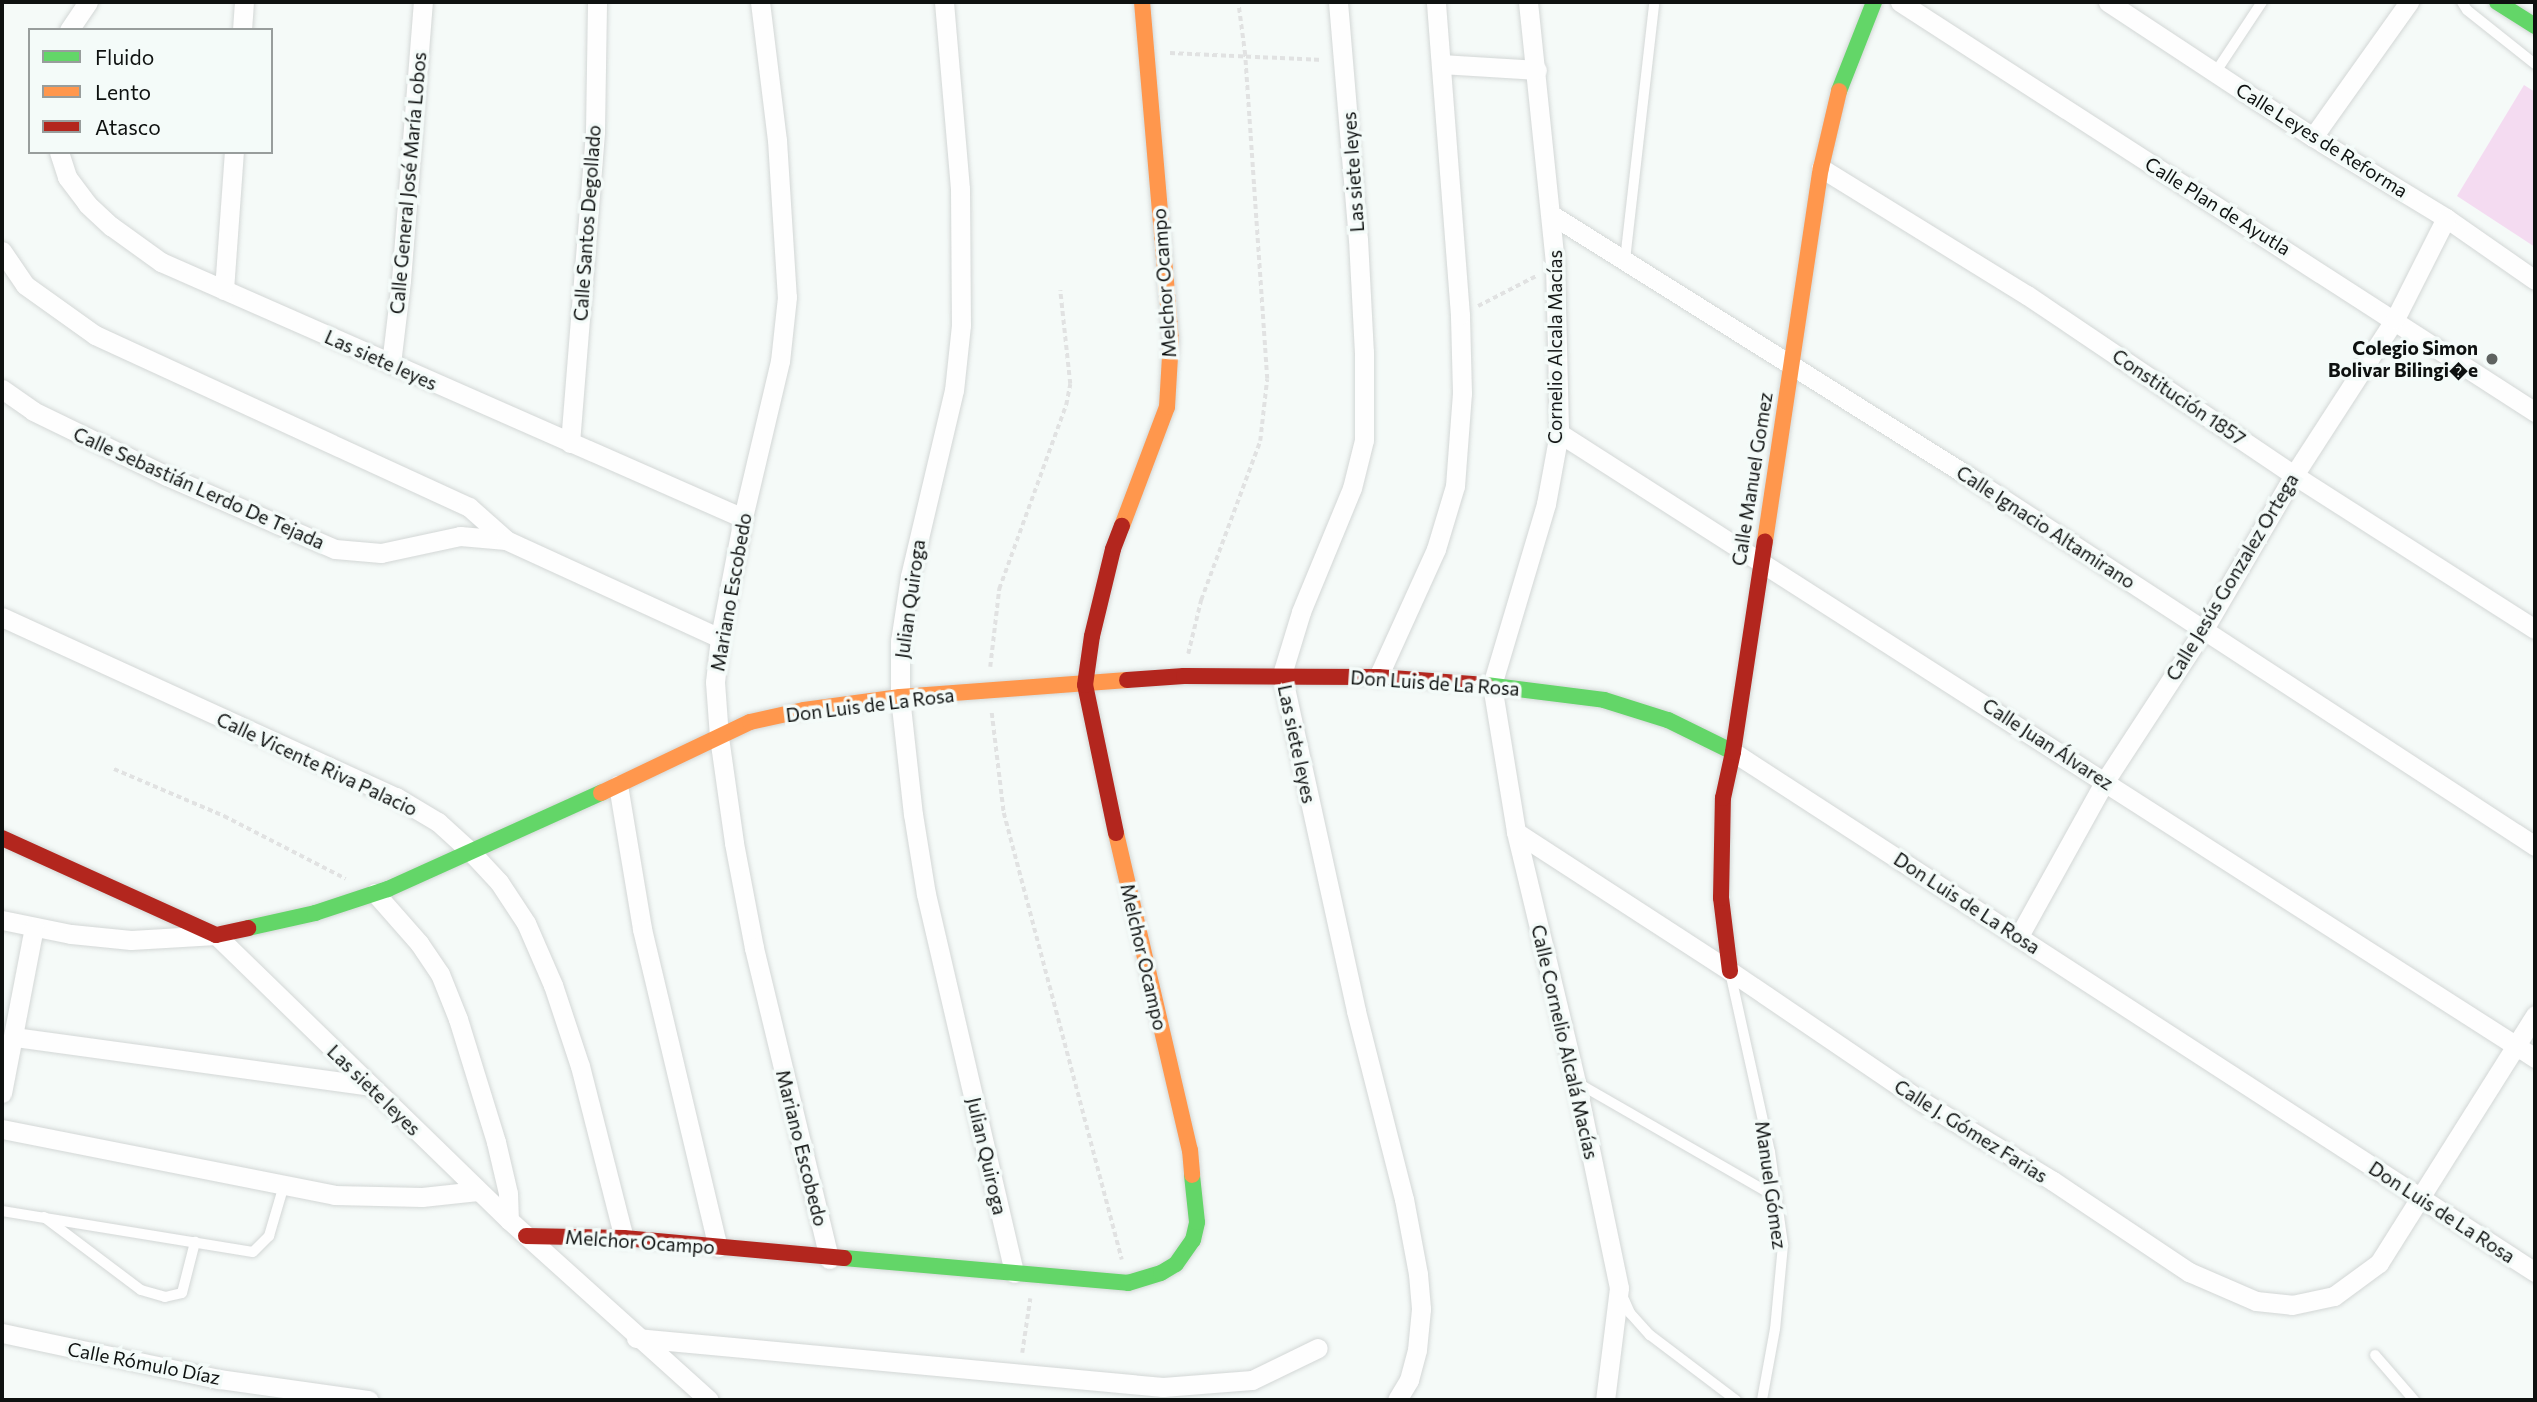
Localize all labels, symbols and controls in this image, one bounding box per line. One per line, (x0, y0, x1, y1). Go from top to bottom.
legend (28, 28, 273, 154)
text: Fluido (95, 44, 154, 69)
street label: Calle General José María Lobos (385, 51, 431, 315)
street label: Calle Leyes de Reforma (2232, 78, 2412, 202)
text: Lento (95, 79, 151, 104)
street label: Las siete leyes (1337, 111, 1369, 233)
text: Atasco (95, 114, 161, 139)
street label: Calle Santos Degollado (569, 124, 605, 322)
street label: Calle Plan de Ayutla (2141, 152, 2295, 260)
street label: Melchor Ocampo (1147, 207, 1181, 359)
street label: Cornelio Alcala Macías (1544, 250, 1566, 444)
street label: Las siete leyes (321, 325, 441, 395)
place label: Colegio Simon Bolivar Bilingi�e (2328, 337, 2478, 381)
street label: Constitución 1857 (2108, 344, 2250, 450)
marker: Colegio Simon Bolivar Bilingi�e (2484, 351, 2500, 367)
street label: Calle Manuel Gomez (1727, 391, 1777, 567)
street label: Calle Sebastián Lerdo De Tejada (70, 422, 328, 554)
street label: Calle Ignacio Altamirano (1952, 461, 2140, 593)
street label: Calle Jesús Gonzalez Ortega (2161, 469, 2303, 685)
street label: Mariano Escobedo (706, 511, 756, 673)
street label: Julian Quiroga (890, 538, 930, 660)
street label: Don Luis de La Rosa (1350, 666, 1520, 700)
street label: Don Luis de La Rosa (785, 683, 955, 727)
street label: Las siete leyes (1273, 683, 1321, 805)
street label: Calle Juan Álvarez (1978, 693, 2118, 795)
street label: Calle Vicente Riva Palacio (213, 707, 421, 821)
street label: Don Luis de La Rosa (1890, 847, 2044, 959)
street label: Melchor Ocampo (1116, 881, 1172, 1033)
street label: Calle Cornelio Alcalá Macías (1527, 922, 1603, 1162)
street label: Las siete leyes (323, 1040, 425, 1140)
street label: Mariano Escobedo (772, 1067, 832, 1229)
street label: Calle J. Gómez Farias (1890, 1075, 2052, 1187)
street label: Julian Quiroga (962, 1095, 1012, 1217)
street label: Manuel Gómez (1751, 1119, 1791, 1251)
street label: Don Luis de La Rosa (2365, 1156, 2519, 1268)
street label: Melchor Ocampo (564, 1225, 716, 1259)
street label: Calle Rómulo Díaz (66, 1337, 222, 1389)

